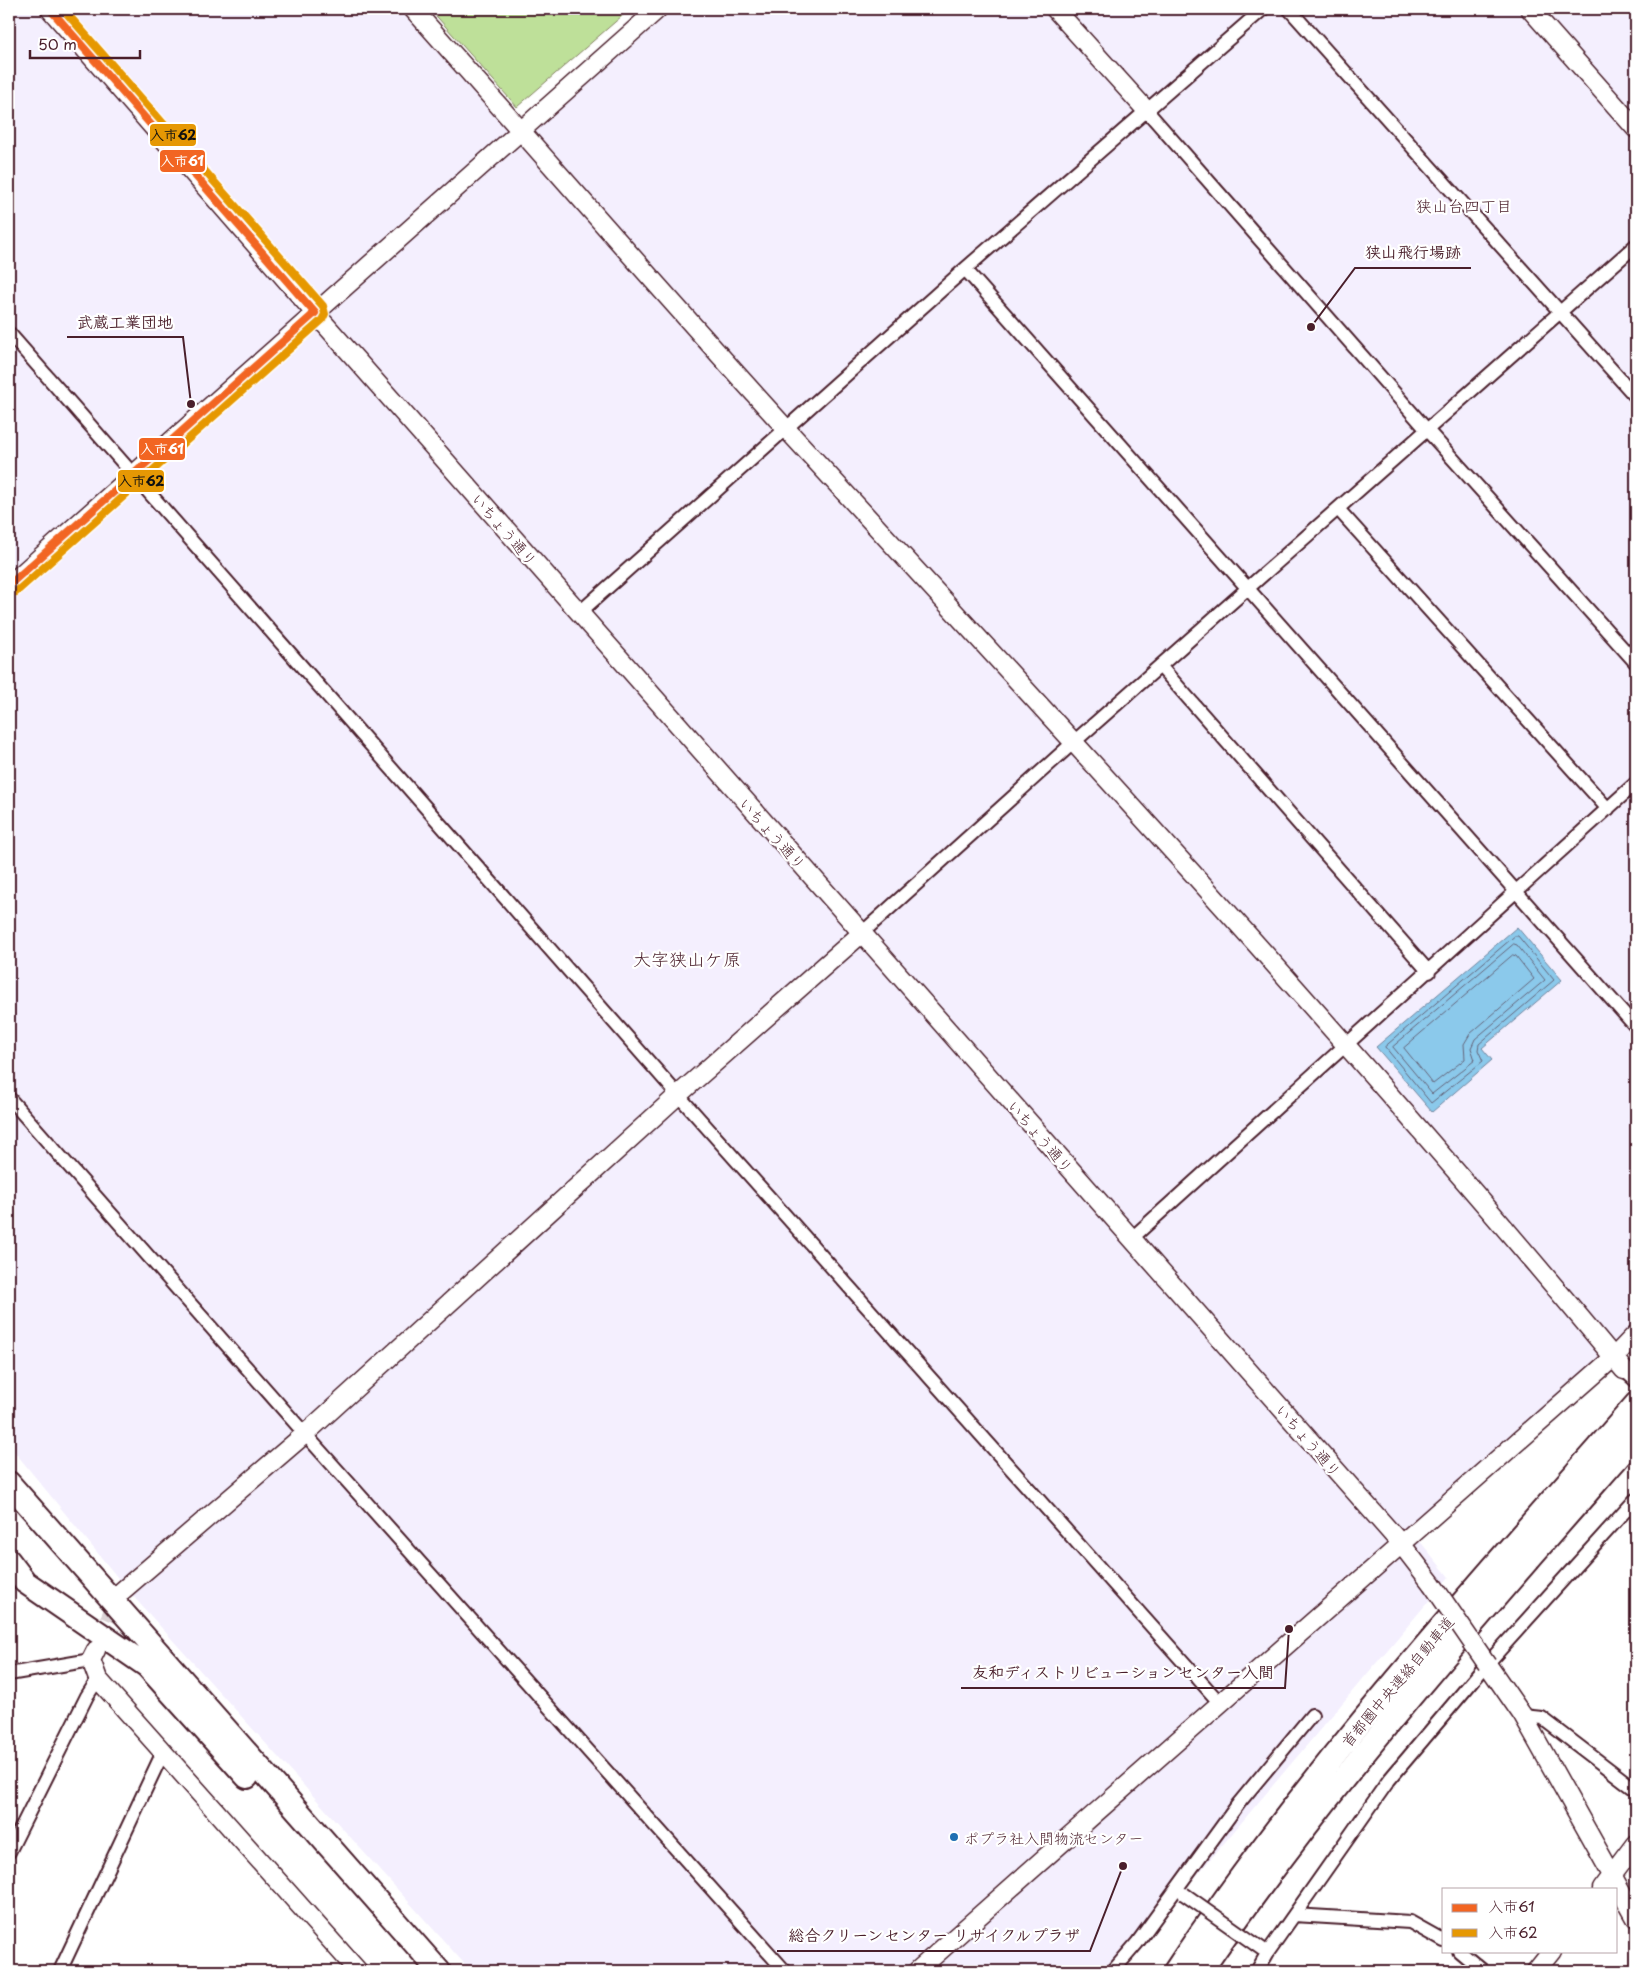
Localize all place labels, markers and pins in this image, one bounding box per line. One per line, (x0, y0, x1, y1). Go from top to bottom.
callout: 狭山飛行場跡 (1355, 237, 1471, 268)
callout: 武蔵工業団地 (67, 306, 183, 337)
callout: 友和ディストリビューションセンター入間 (961, 1657, 1285, 1688)
place label: ポプラ社入間物流センター (964, 1826, 1143, 1849)
marker: ポプラ社入間物流センター (948, 1831, 960, 1843)
callout: 総合クリーンセンター リサイクルプラザ (777, 1920, 1090, 1951)

